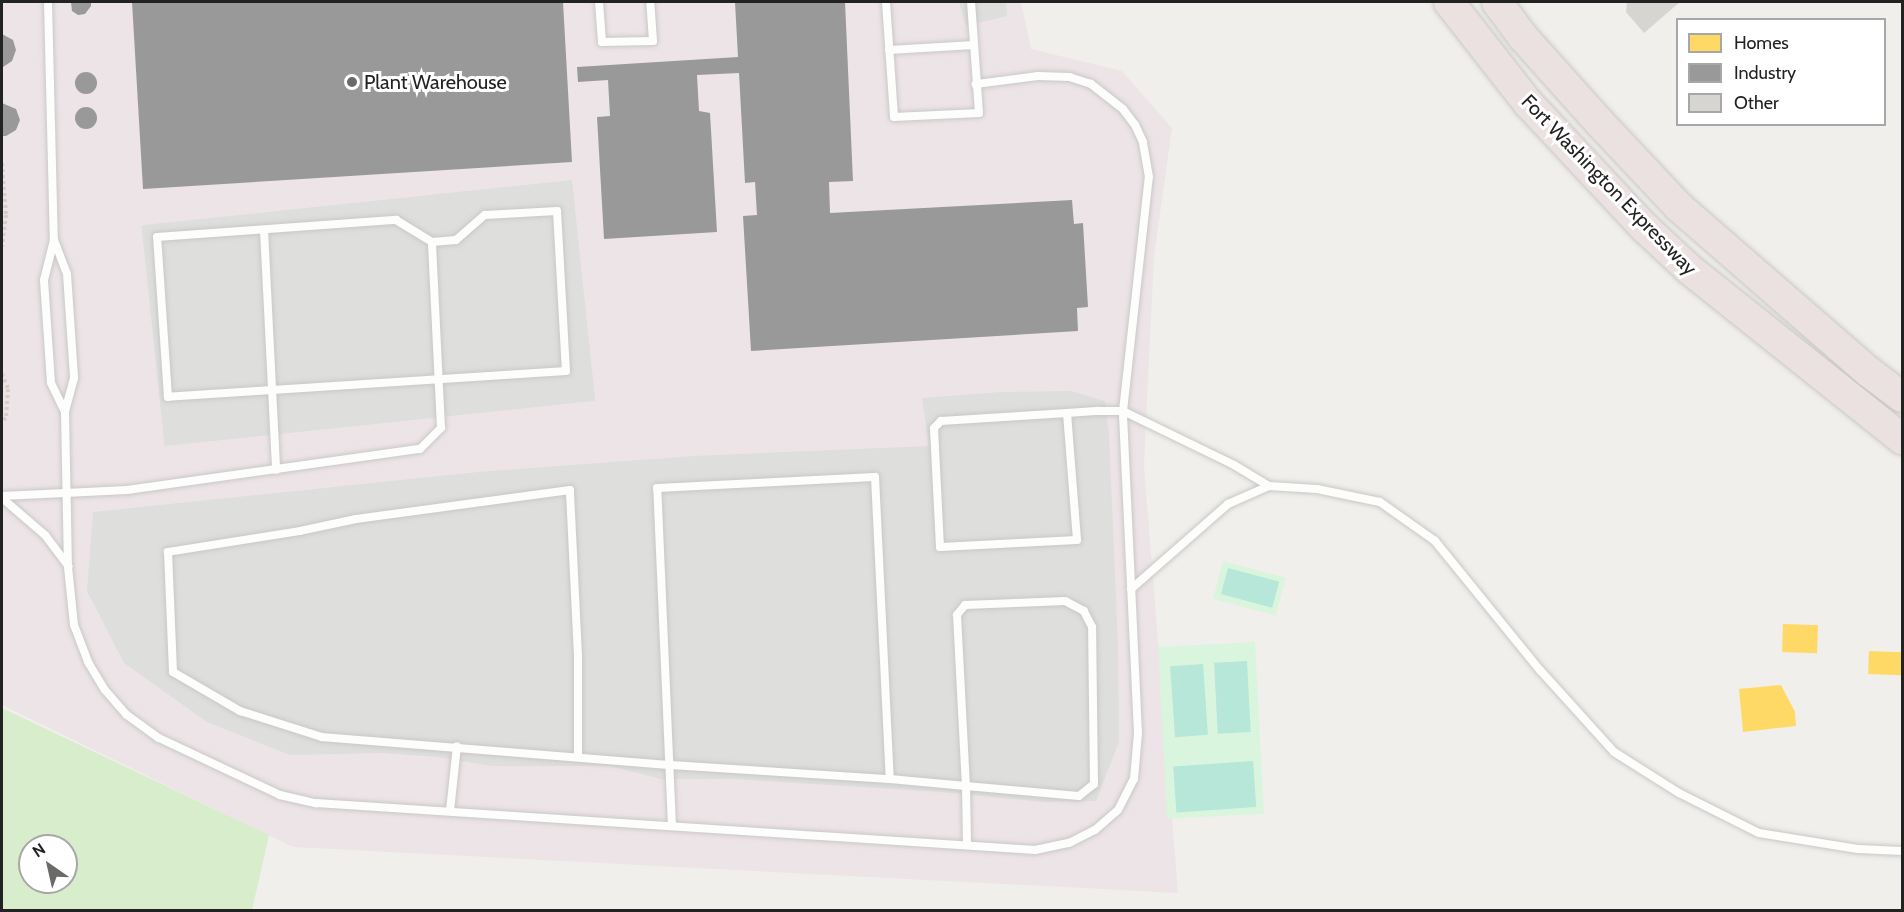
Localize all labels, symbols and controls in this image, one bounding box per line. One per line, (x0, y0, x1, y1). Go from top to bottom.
legend (1676, 18, 1886, 126)
text: Homes (1734, 32, 1789, 54)
text: Industry (1734, 62, 1796, 84)
place label: Plant Warehouse (364, 70, 507, 94)
marker: Plant Warehouse (345, 75, 359, 89)
street label: Fort Washington Expressway (1516, 90, 1702, 280)
text: Other (1734, 92, 1779, 114)
north arrow (18, 834, 78, 894)
text: N (29, 839, 49, 861)

